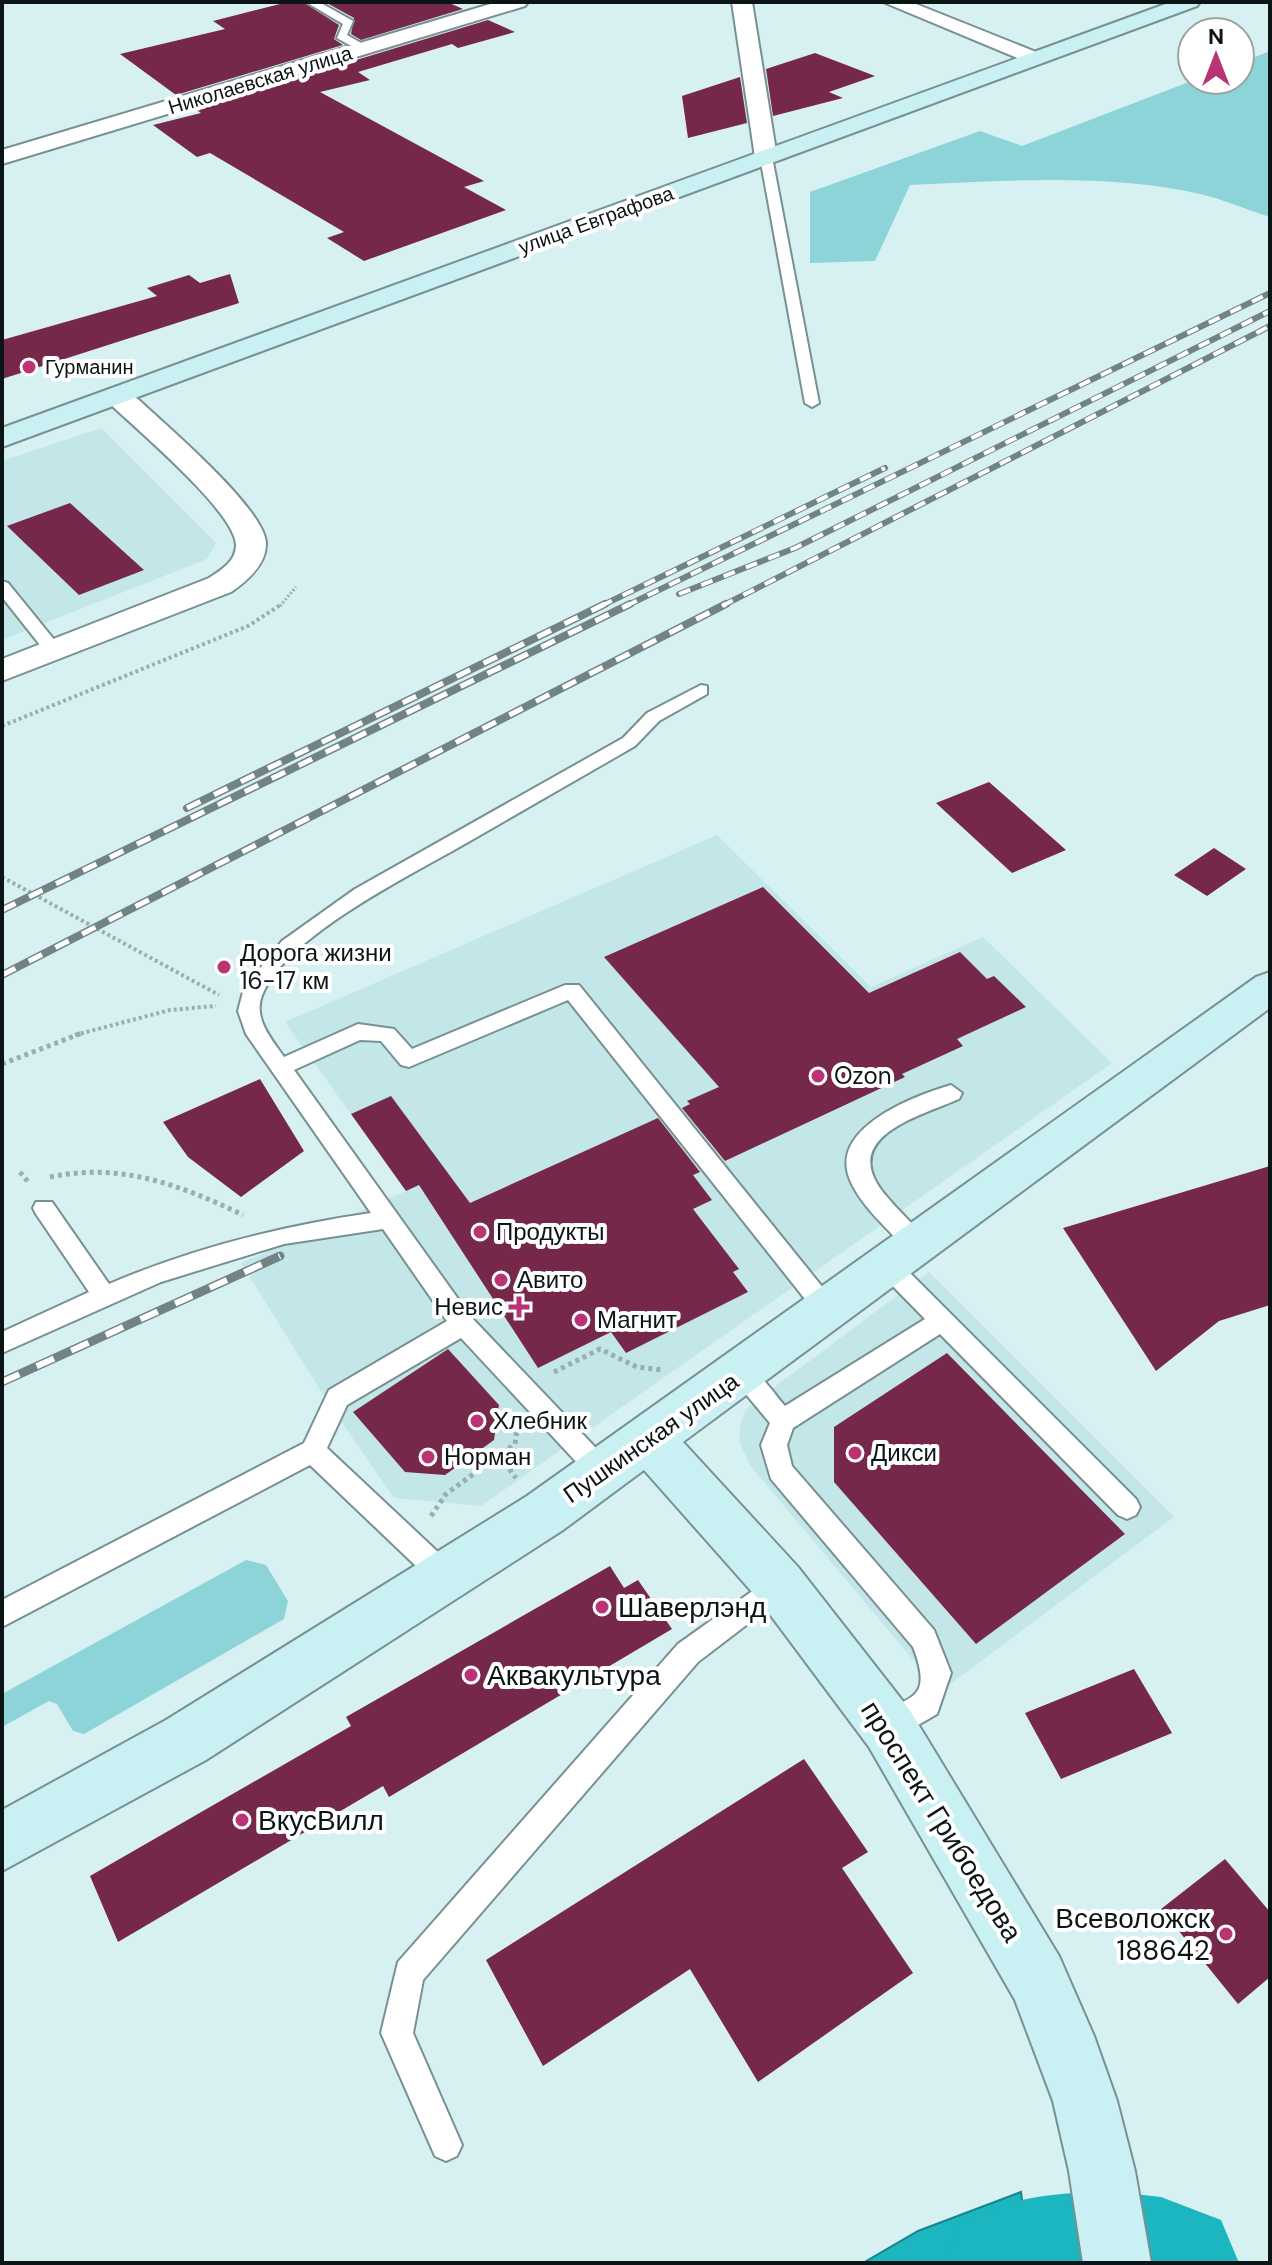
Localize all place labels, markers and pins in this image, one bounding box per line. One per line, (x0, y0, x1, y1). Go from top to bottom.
place label: Гурманин (45, 354, 134, 380)
marker: Гурманин (20, 358, 38, 376)
place label: Дорога жизни 16-17 км (240, 937, 392, 996)
marker: Дорога жизни 16-17 км (215, 958, 233, 976)
place label: Ozon (834, 1060, 892, 1091)
marker: Ozon (809, 1067, 827, 1085)
place label: Продукты (496, 1216, 604, 1247)
marker: Продукты (471, 1223, 489, 1241)
place label: Авито (517, 1264, 583, 1295)
marker: Авито (492, 1271, 510, 1289)
place label: Невис (434, 1291, 503, 1322)
marker: Невис (510, 1298, 528, 1316)
place label: Магнит (597, 1304, 677, 1335)
marker: Магнит (572, 1311, 590, 1329)
place label: Хлебник (493, 1405, 587, 1436)
marker: Хлебник (468, 1412, 486, 1430)
place label: Дикси (871, 1437, 937, 1468)
place label: Норман (444, 1441, 531, 1472)
marker: Дикси (846, 1444, 864, 1462)
marker: Норман (419, 1448, 437, 1466)
place label: Шаверлэнд (618, 1589, 766, 1626)
marker: Шаверлэнд (593, 1598, 611, 1616)
place label: Аквакультура (487, 1657, 661, 1694)
marker: Аквакультура (462, 1666, 480, 1684)
place label: ВкусВилл (258, 1802, 384, 1839)
marker: ВкусВилл (233, 1811, 251, 1829)
place label: Всеволожск 188642 (1055, 1900, 1211, 1969)
marker: Всеволожск 188642 (1217, 1925, 1235, 1943)

